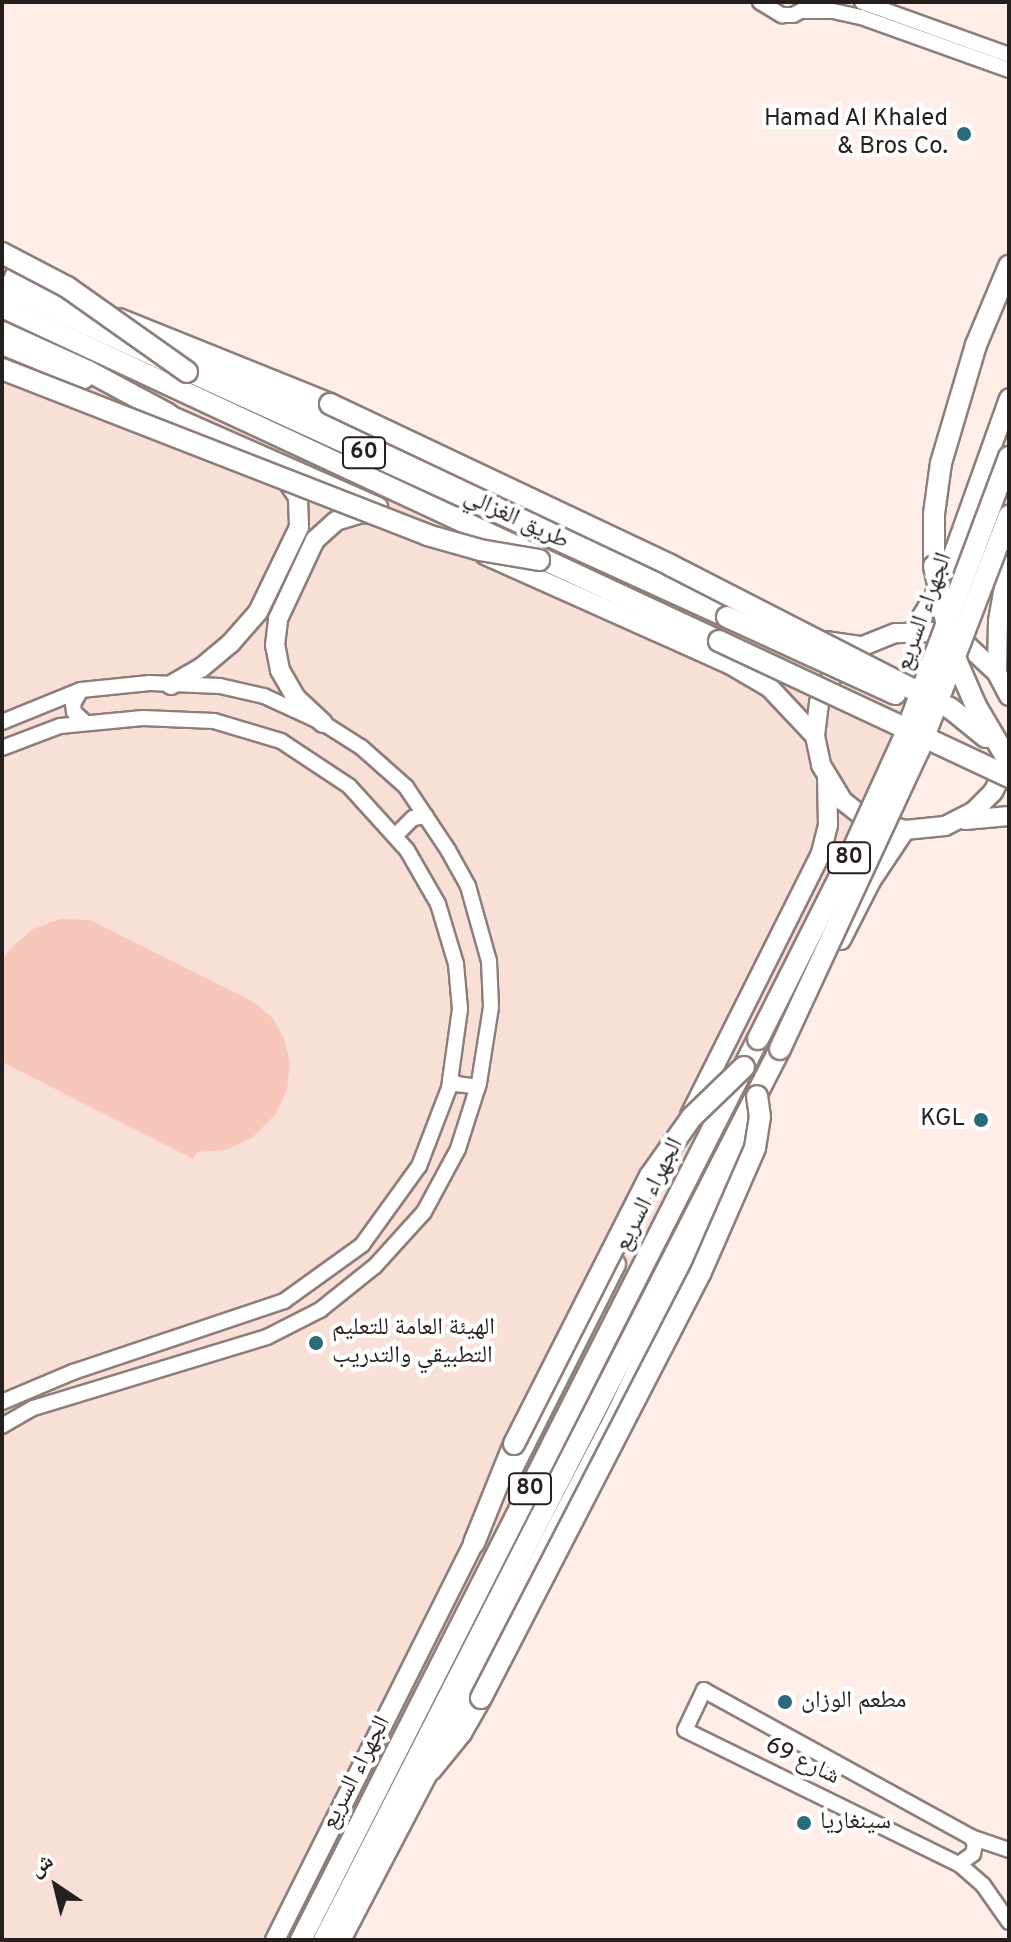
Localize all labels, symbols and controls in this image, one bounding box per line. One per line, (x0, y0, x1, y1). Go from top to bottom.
place label: Hamad Al Khaled & Bros Co. (763, 106, 948, 162)
marker: Hamad Al Khaled & Bros Co. (955, 125, 973, 143)
road number: 60 (342, 435, 386, 471)
street label: طريق الغزالي (459, 483, 573, 557)
street label: الجهراء السريع (890, 549, 960, 675)
road number: 80 (827, 840, 871, 876)
place label: KGL (920, 1106, 965, 1134)
marker: KGL (972, 1111, 990, 1129)
street label: الجهراء السريع (609, 1133, 691, 1257)
place label: الهيئة العامة للتعليم التطبيقي والتدريب (332, 1315, 495, 1371)
marker: الهيئة العامة للتعليم التطبيقي والتدريب (307, 1334, 325, 1352)
road number: 80 (508, 1471, 552, 1507)
place label: مطعم الوزان (801, 1688, 906, 1716)
marker: مطعم الوزان (776, 1693, 794, 1711)
street label: الجهراء السريع (316, 1711, 398, 1835)
street label: شارع 69 (760, 1732, 844, 1792)
place label: سينغاريا (820, 1809, 891, 1837)
marker: سينغاريا (795, 1814, 813, 1832)
north arrow (16, 1846, 96, 1926)
text: ش (25, 1848, 59, 1884)

